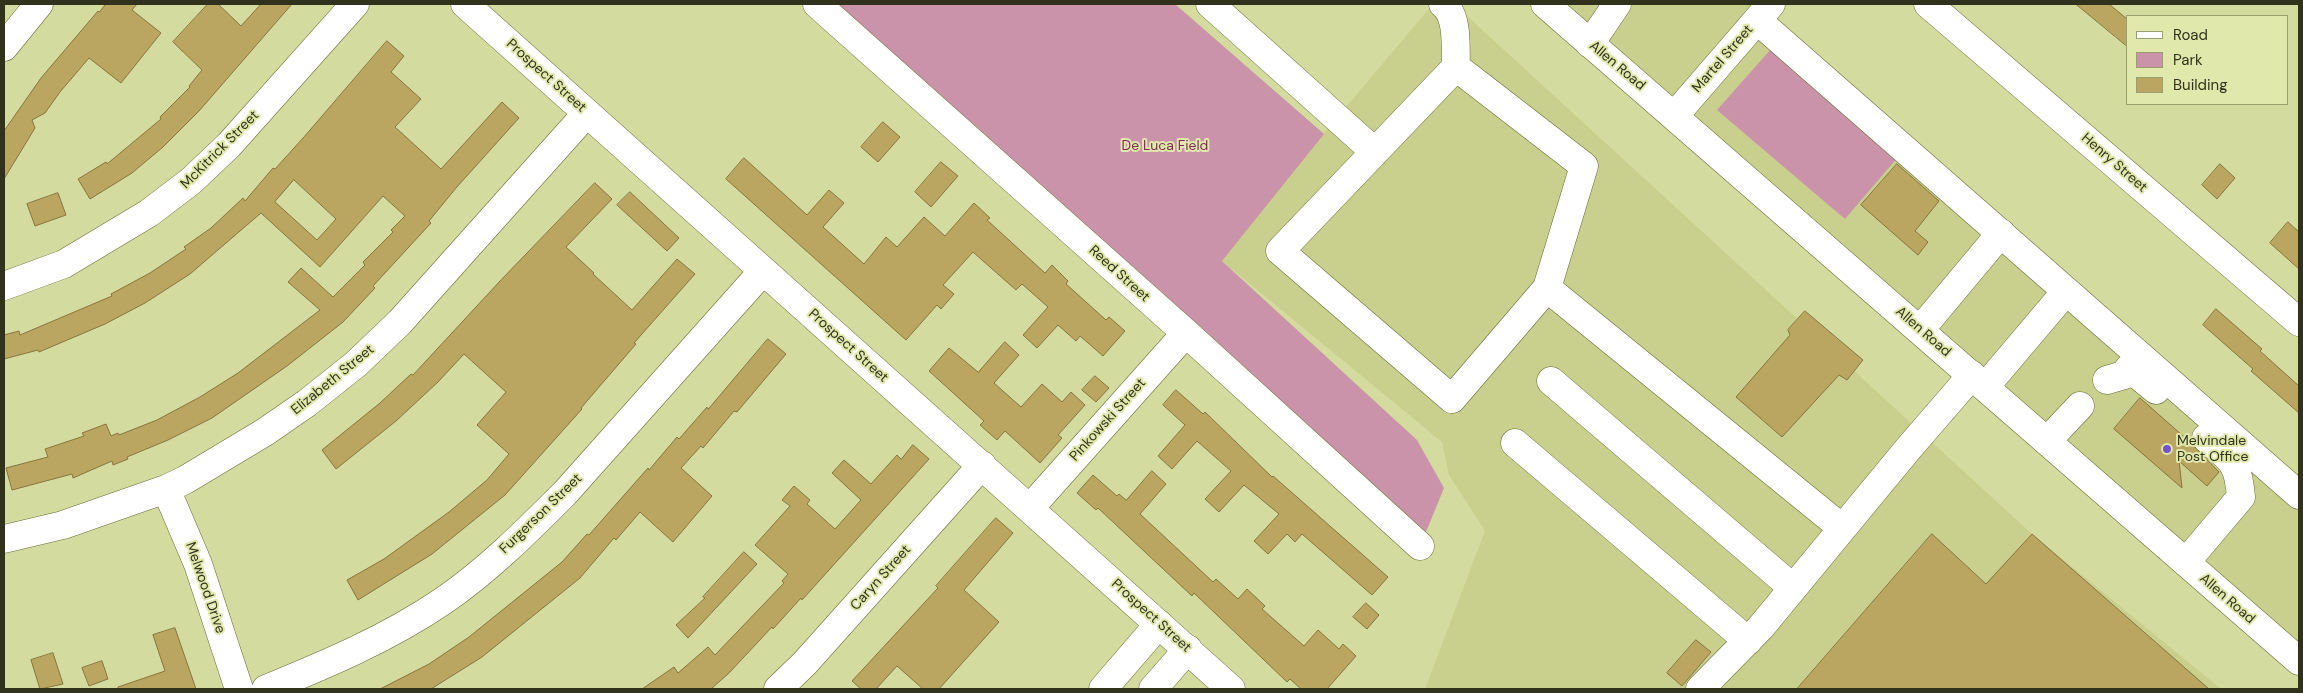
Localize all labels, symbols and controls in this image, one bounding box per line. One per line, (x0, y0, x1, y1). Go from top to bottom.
legend (2126, 15, 2288, 105)
street label: Martel Street (1689, 22, 1757, 96)
text: Road (2173, 25, 2208, 45)
street label: Prospect Street (503, 36, 589, 116)
street label: Allen Road (1586, 38, 1648, 94)
text: Park (2173, 50, 2203, 70)
text: Building (2173, 75, 2228, 95)
street label: McKitrick Street (177, 107, 263, 193)
street label: Henry Street (2078, 130, 2150, 196)
park label: De Luca Field (1122, 138, 1208, 154)
street label: Reed Street (1085, 242, 1153, 306)
street label: Allen Road (1892, 303, 1954, 361)
street label: Prospect Street (805, 306, 891, 386)
street label: Elizabeth Street (288, 341, 378, 419)
street label: Pinkowski Street (1066, 375, 1150, 465)
place label: Melvindale Post Office (2177, 433, 2248, 466)
marker: Melvindale Post Office (2161, 443, 2173, 455)
street label: Furgerson Street (496, 470, 586, 558)
street label: Melwood Drive (182, 540, 228, 636)
street label: Caryn Street (847, 542, 915, 614)
street label: Allen Road (2196, 570, 2258, 628)
street label: Prospect Street (1108, 576, 1194, 656)

